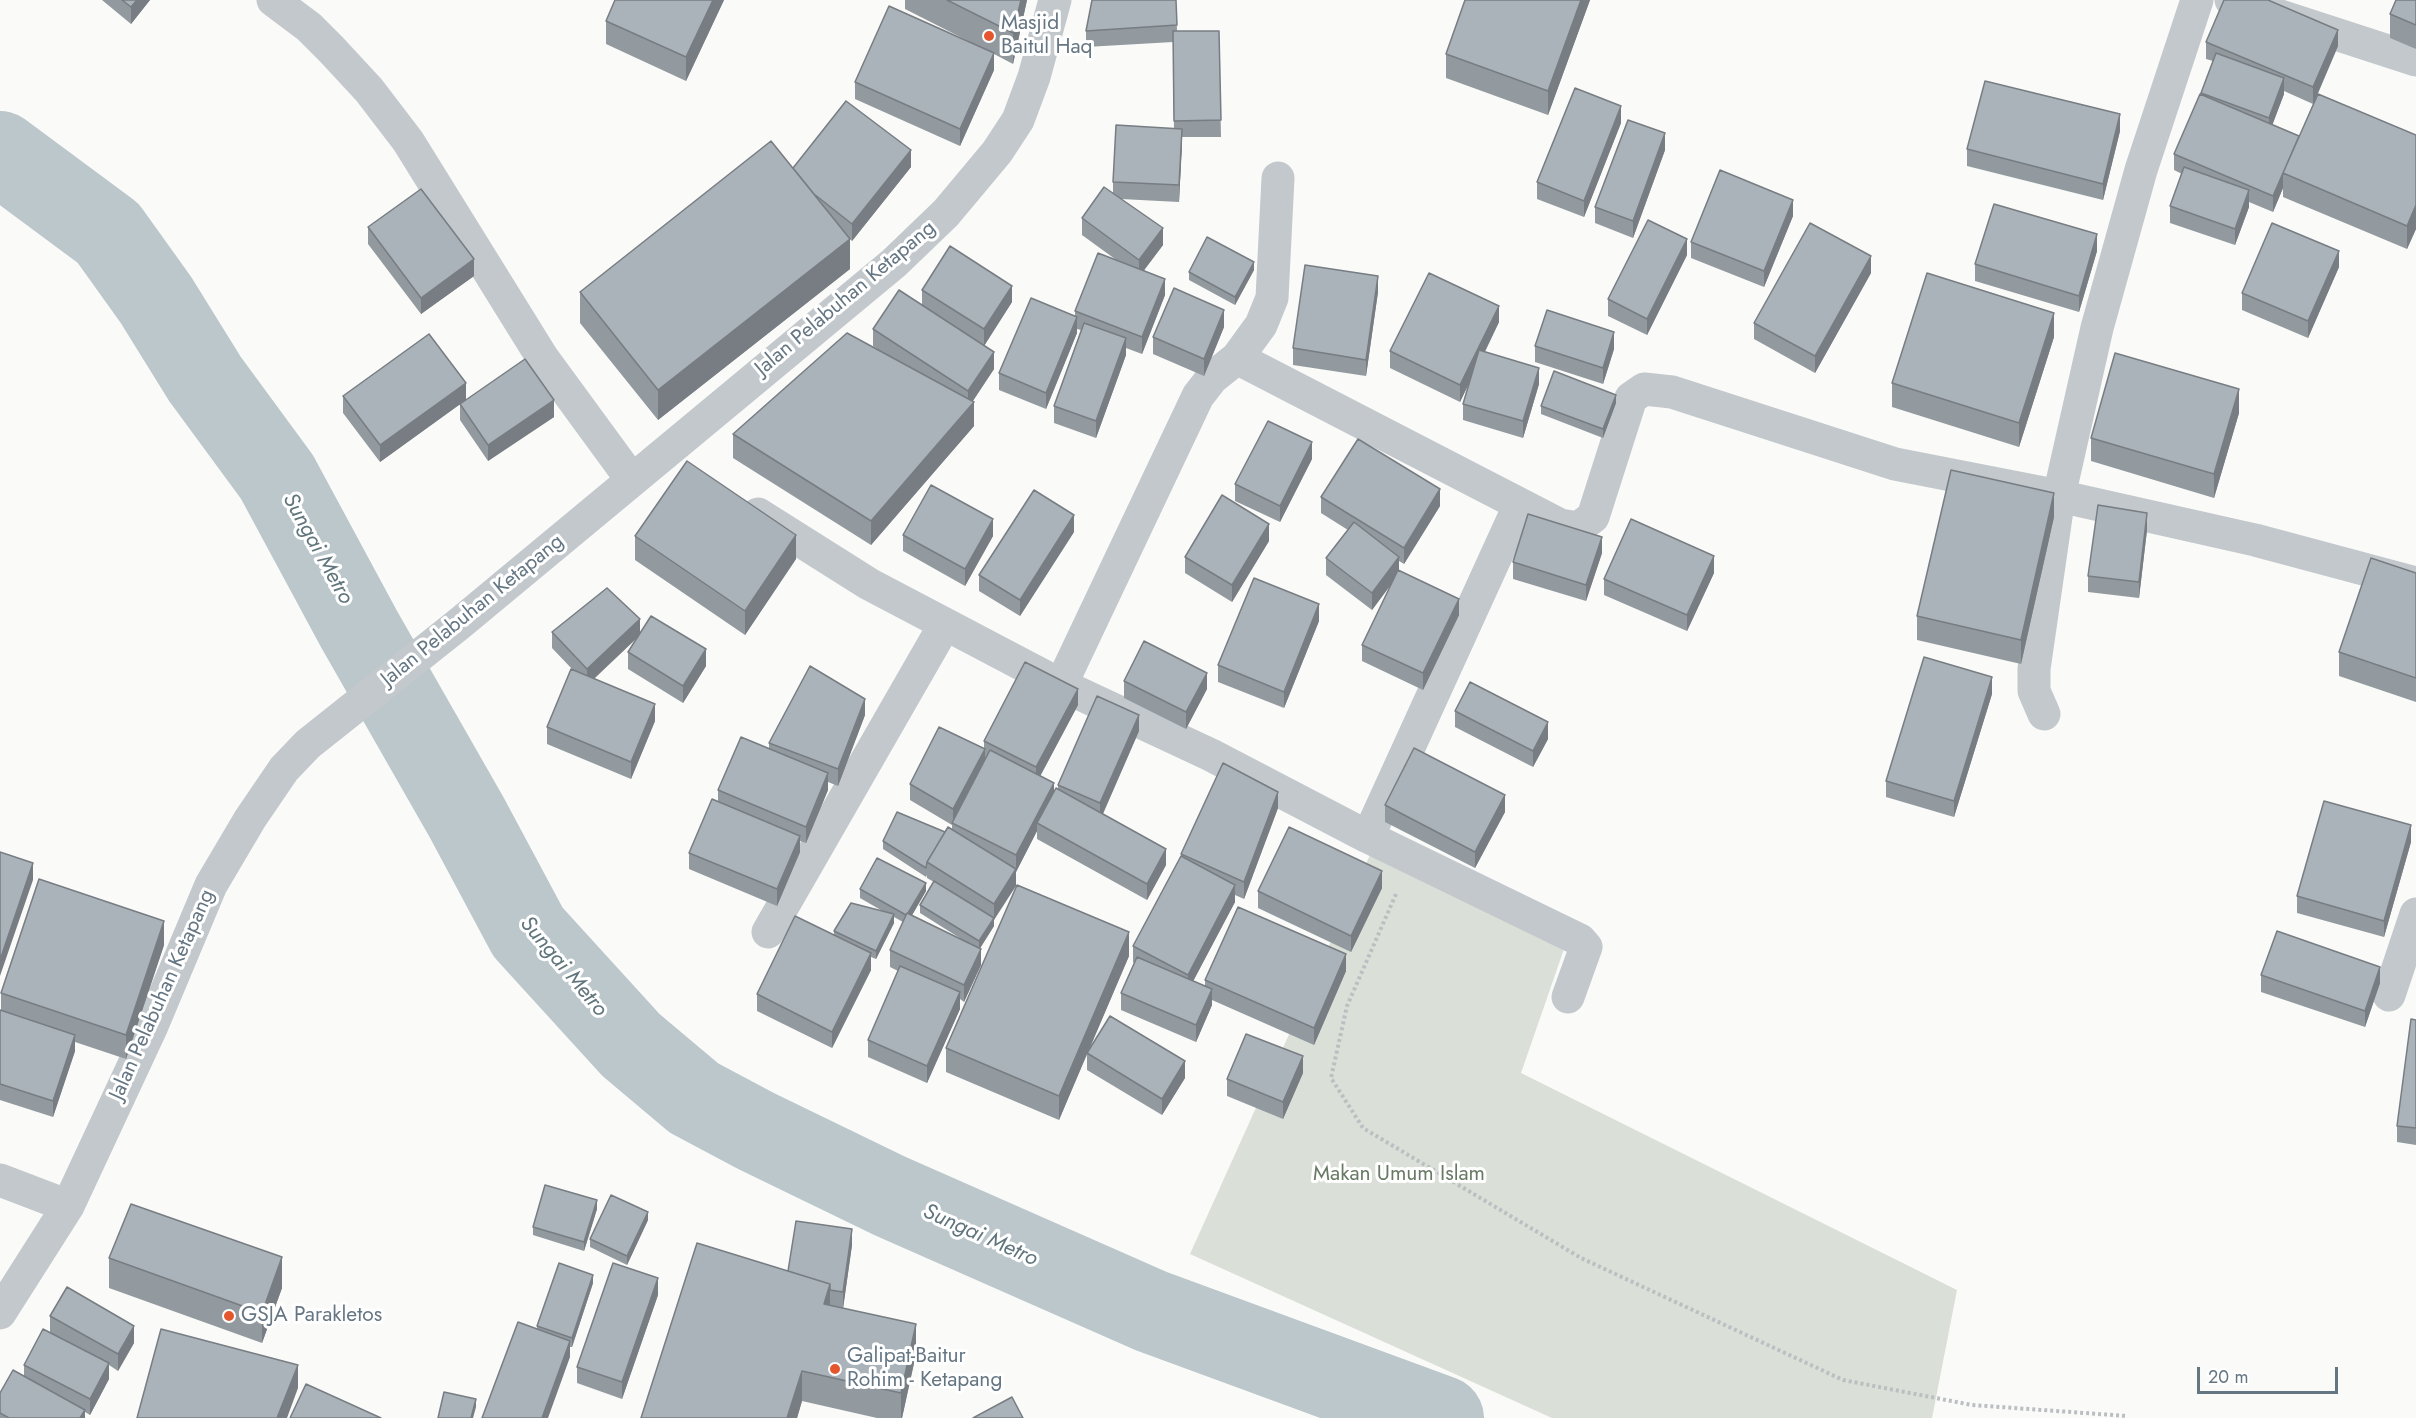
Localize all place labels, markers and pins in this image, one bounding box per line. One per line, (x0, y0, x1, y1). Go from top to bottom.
place label: Masjid Baitul Haq (1001, 11, 1093, 61)
marker: Masjid Baitul Haq (982, 29, 996, 43)
place label: GSJA Parakletos (241, 1303, 382, 1329)
marker: GSJA Parakletos (222, 1309, 236, 1323)
place label: Galipat-Baitur Rohim - Ketapang (847, 1344, 1002, 1394)
marker: Galipat-Baitur Rohim - Ketapang (828, 1362, 842, 1376)

